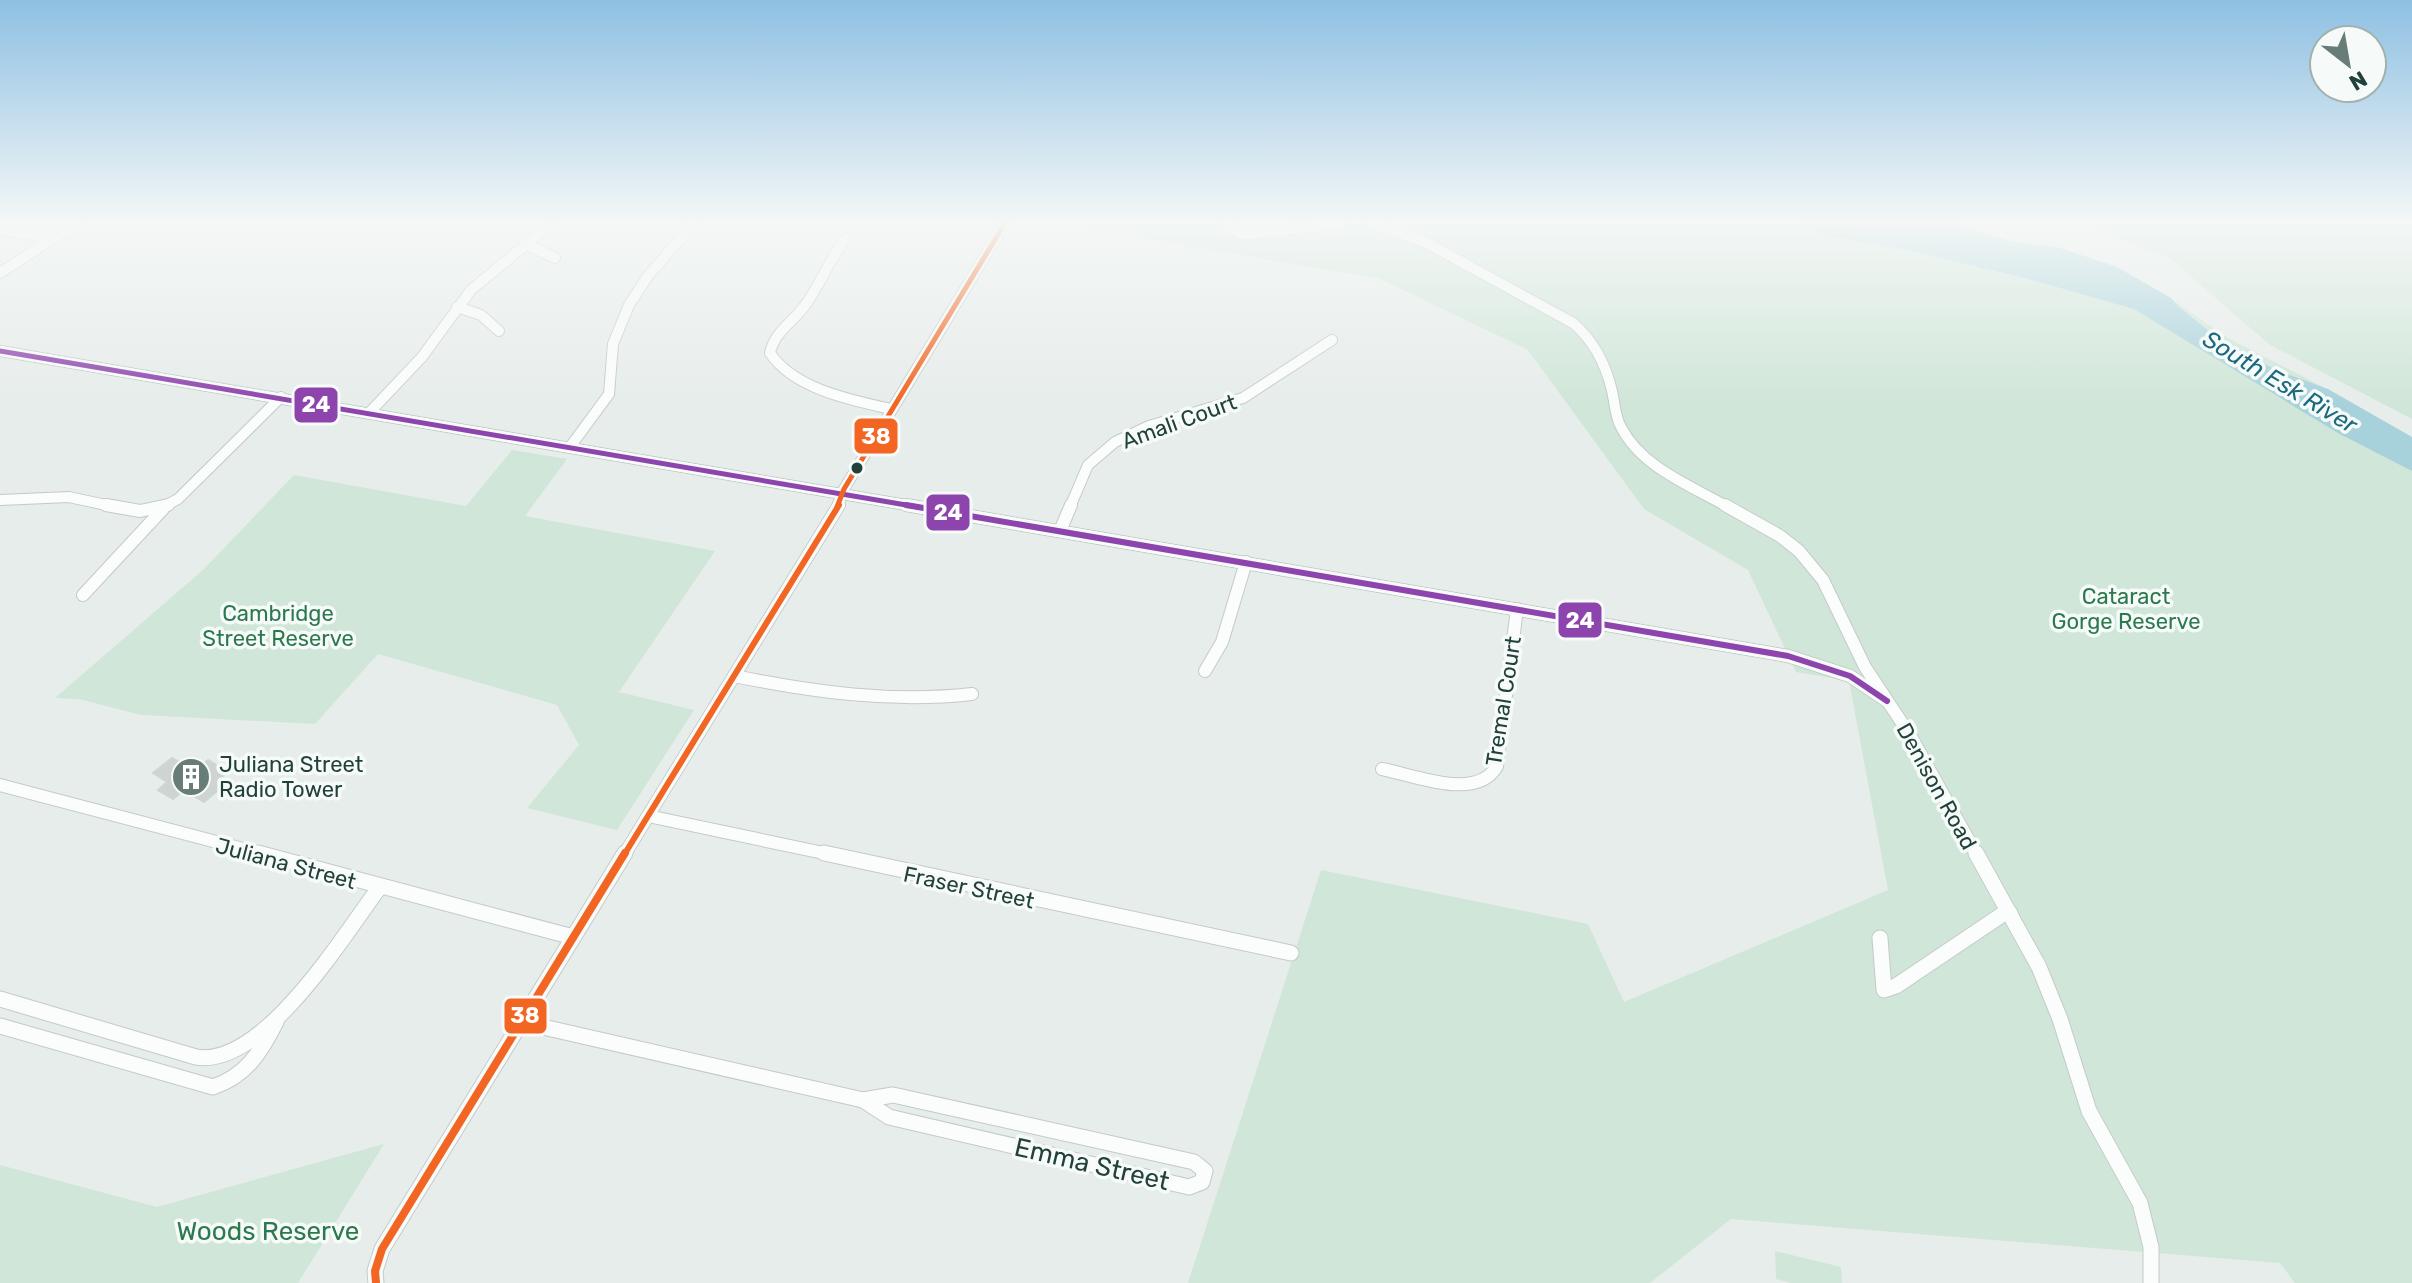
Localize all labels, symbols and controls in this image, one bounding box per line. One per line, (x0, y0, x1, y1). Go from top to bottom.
north arrow (2308, 24, 2388, 104)
text: N (2344, 65, 2372, 96)
water label: South Esk River (2198, 325, 2363, 439)
line badge: 24 (293, 386, 339, 424)
street label: Amali Court (1118, 388, 1241, 455)
text: 24 (301, 391, 331, 418)
line badge: 38 (853, 417, 899, 455)
text: 38 (861, 423, 891, 450)
unlabelled marker (849, 460, 865, 476)
line badge: 24 (925, 493, 971, 532)
text: 24 (933, 499, 963, 526)
park label: Cataract Gorge Reserve (2051, 583, 2201, 635)
park label: Cambridge Street Reserve (202, 600, 354, 652)
line badge: 24 (1557, 601, 1603, 639)
text: 24 (1565, 607, 1595, 634)
street label: Tremal Court (1480, 634, 1527, 768)
street label: Denison Road (1891, 718, 1983, 854)
place label: Juliana Street Radio Tower (219, 751, 364, 803)
building icon: Juliana Street Radio Tower (170, 756, 212, 798)
street label: Juliana Street (213, 832, 359, 895)
street label: Fraser Street (901, 860, 1037, 915)
line badge: 38 (503, 997, 548, 1035)
text: 38 (510, 1002, 540, 1029)
street label: Emma Street (1011, 1132, 1172, 1197)
park label: Woods Reserve (177, 1216, 359, 1247)

